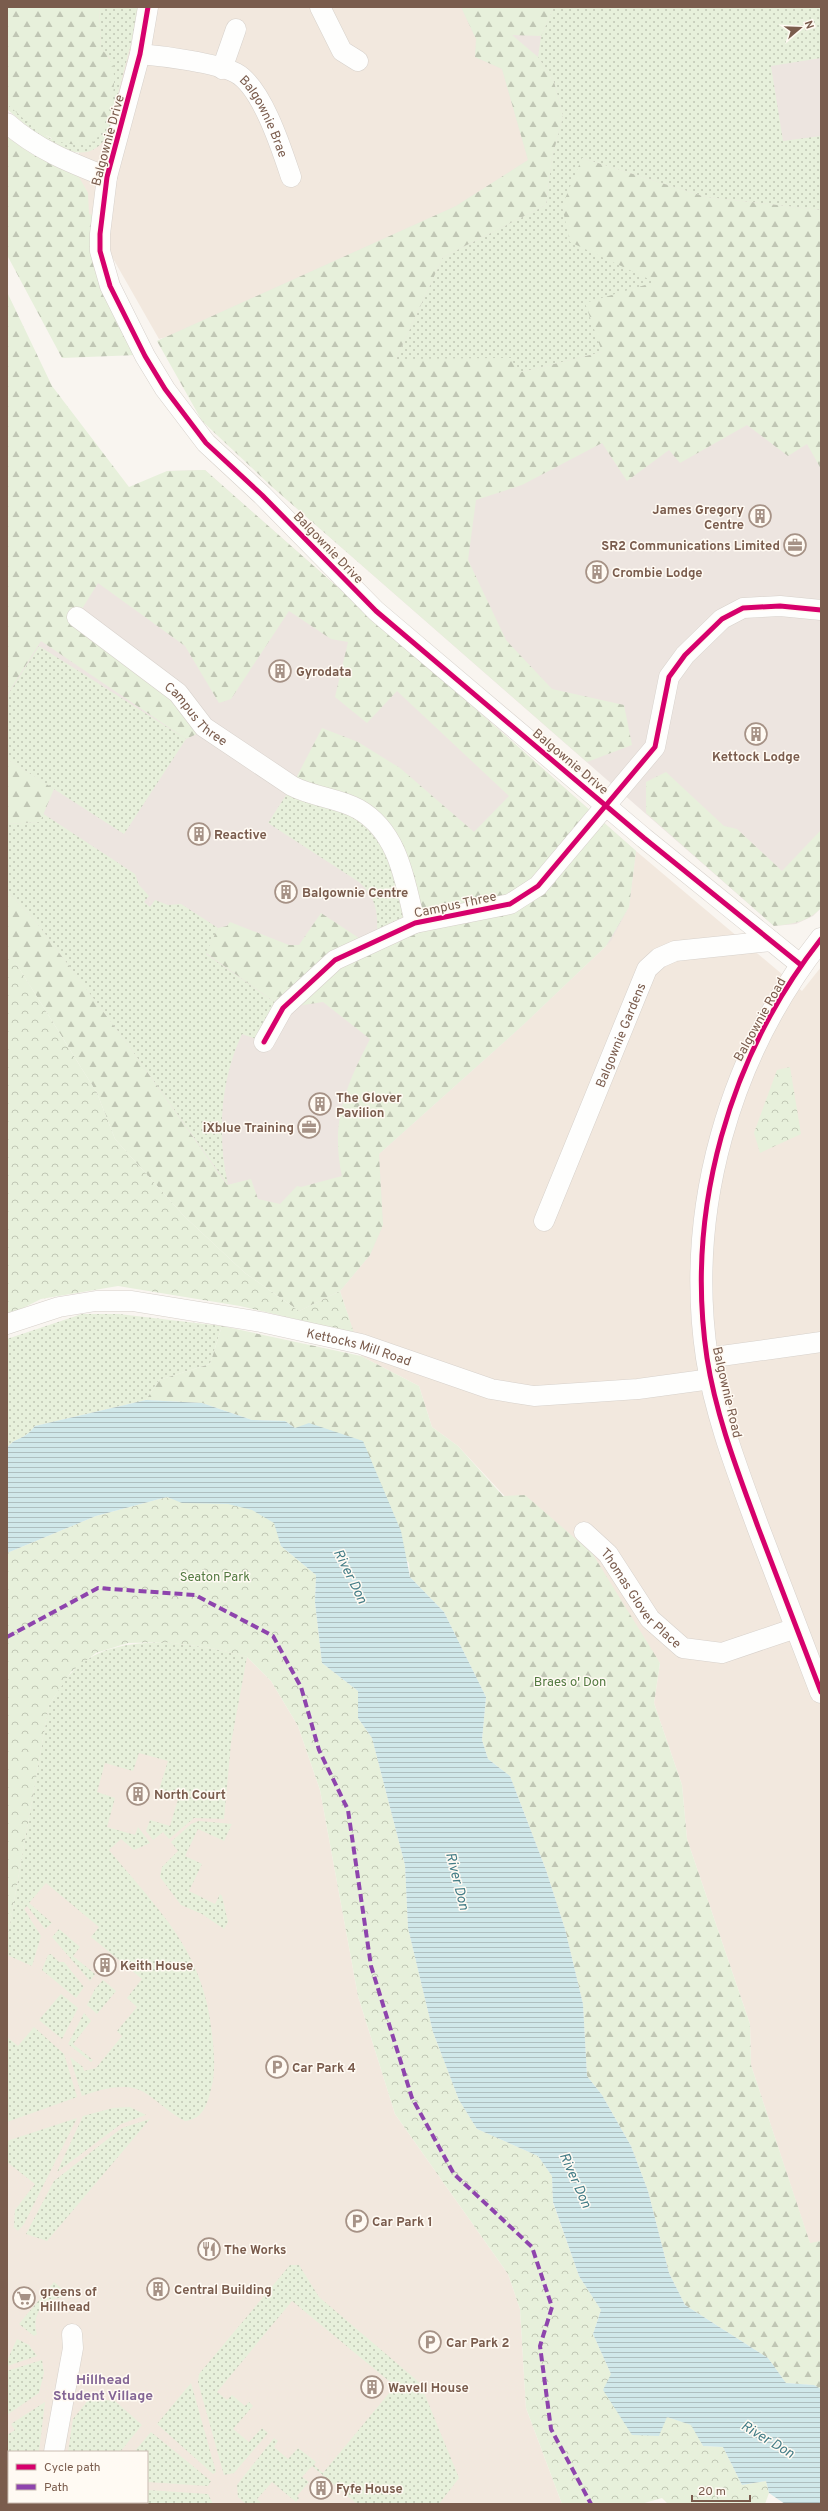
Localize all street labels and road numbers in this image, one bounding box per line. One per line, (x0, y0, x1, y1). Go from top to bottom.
street label: Balgownie Brae (235, 73, 290, 160)
street label: Balgownie Drive (89, 93, 129, 188)
street label: Balgownie Drive (289, 509, 366, 588)
street label: Campus Three (160, 680, 230, 750)
street label: Balgownie Drive (529, 726, 611, 799)
street label: Campus Three (413, 889, 498, 923)
street label: Balgownie Road (731, 975, 790, 1065)
street label: Balgownie Gardens (593, 981, 650, 1091)
street label: Kettocks Mill Road (305, 1326, 413, 1371)
street label: Balgownie Road (708, 1345, 744, 1440)
street label: Thomas Glover Place (597, 1545, 684, 1653)

